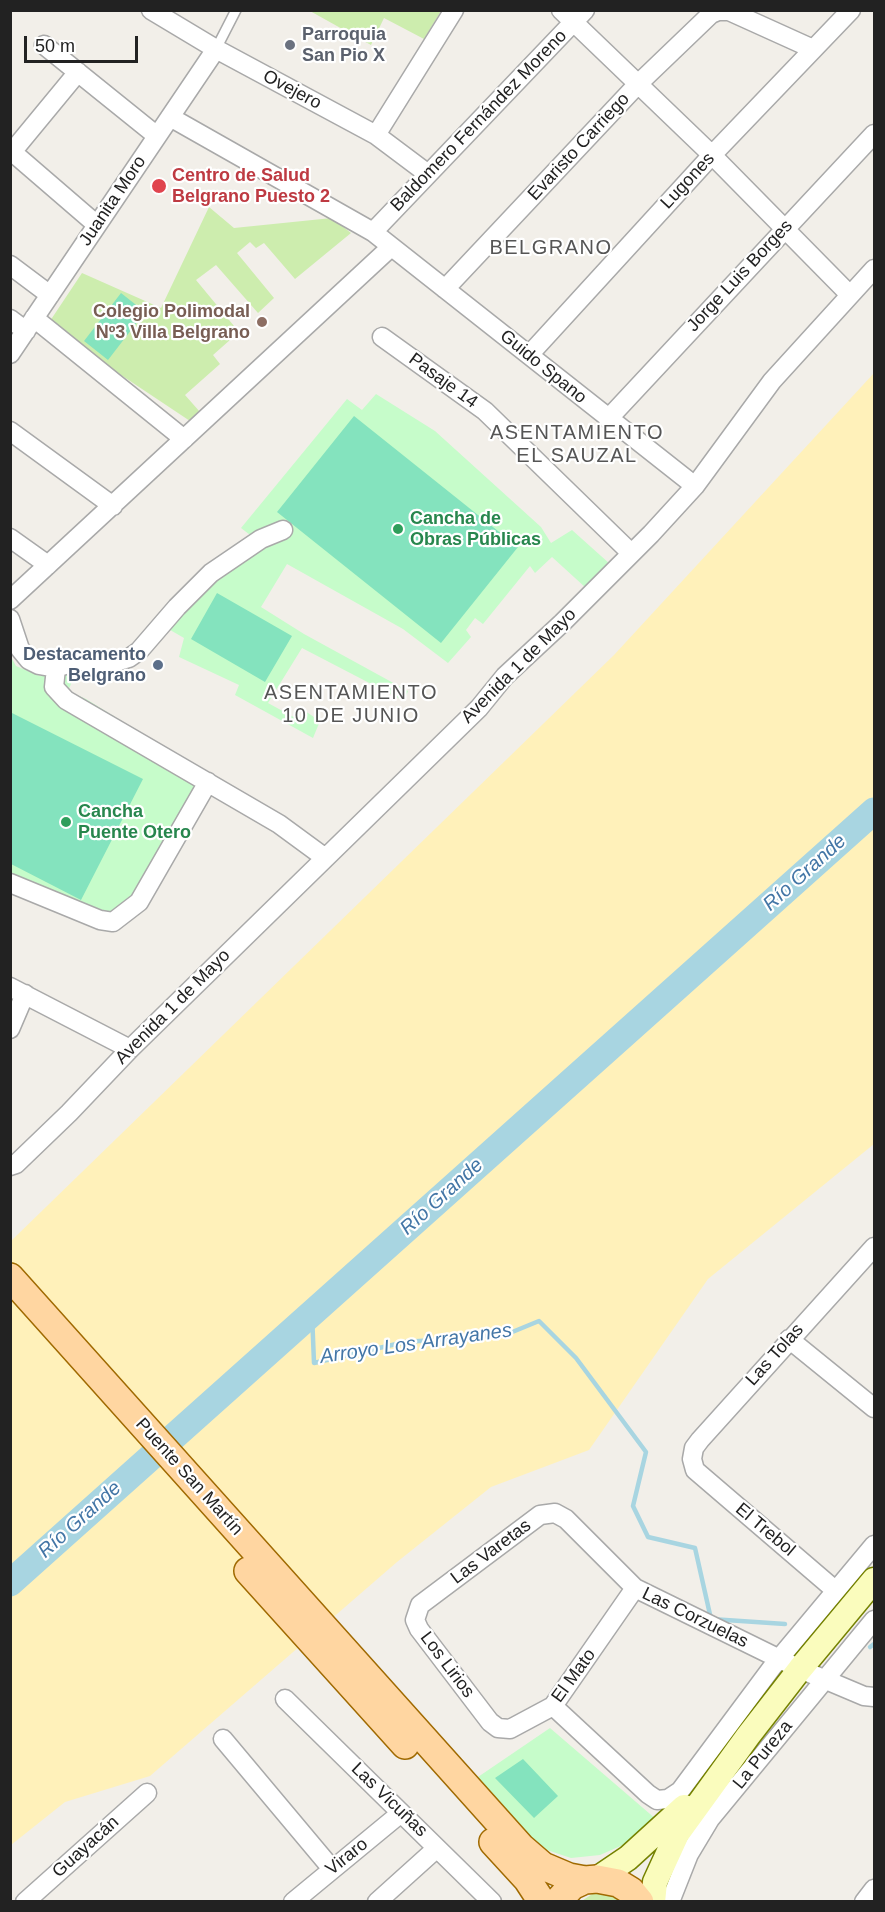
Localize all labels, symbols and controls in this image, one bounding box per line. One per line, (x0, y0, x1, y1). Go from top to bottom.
scale bar (27, 24, 141, 62)
place label: Parroquia San Pio X (302, 24, 386, 66)
street label: Baldomero Fernández Moreno (386, 26, 572, 216)
text: 50 m (35, 36, 75, 56)
marker: Parroquia San Pio X (283, 38, 297, 52)
street label: Ovejero (259, 66, 325, 114)
street label: Evaristo Carriego (524, 89, 634, 205)
street label: Lugones (657, 148, 719, 214)
street label: Juanita Moro (75, 152, 151, 250)
place label: Centro de Salud Belgrano Puesto 2 (172, 165, 330, 207)
marker: Centro de Salud Belgrano Puesto 2 (150, 177, 168, 195)
street label: Jorge Luis Borges (683, 216, 797, 336)
district label: BELGRANO (489, 236, 613, 260)
place label: Colegio Polimodal Nº3 Villa Belgrano (93, 301, 250, 344)
marker: Colegio Polimodal Nº3 Villa Belgrano (255, 315, 269, 329)
street label: Guido Spano (495, 326, 591, 408)
street label: Pasaje 14 (404, 349, 482, 413)
district label: ASENTAMIENTO EL SAUZAL (490, 421, 664, 468)
place label: Cancha de Obras Públicas (410, 508, 541, 550)
marker: Cancha de Obras Públicas (391, 522, 405, 536)
street label: Avenida 1 de Mayo (457, 604, 581, 728)
place label: Destacamento Belgrano (23, 644, 146, 686)
marker: Destacamento Belgrano (151, 658, 165, 672)
district label: ASENTAMIENTO 10 DE JUNIO (264, 681, 438, 728)
place label: Cancha Puente Otero (78, 801, 191, 844)
marker: Cancha Puente Otero (59, 815, 73, 829)
water label: Río Grande (759, 829, 851, 917)
street label: Avenida 1 de Mayo (111, 945, 235, 1069)
water label: Río Grande (396, 1153, 488, 1241)
water label: Arroyo Los Arrayanes (319, 1319, 513, 1369)
street label: Las Tolas (742, 1320, 808, 1390)
street label: Puente San Martín (131, 1414, 247, 1540)
water label: Río Grande (34, 1476, 126, 1564)
street label: El Trebol (731, 1499, 799, 1561)
street label: Las Varetas (447, 1515, 535, 1589)
street label: Las Corzuelas (639, 1583, 751, 1653)
street label: Los Lirios (415, 1628, 479, 1702)
street label: El Mato (547, 1645, 601, 1707)
street label: La Pureza (729, 1716, 797, 1794)
street label: Las Vicuñas (346, 1758, 432, 1842)
street label: Guayacán (48, 1812, 124, 1882)
street label: Viraro (322, 1834, 372, 1880)

